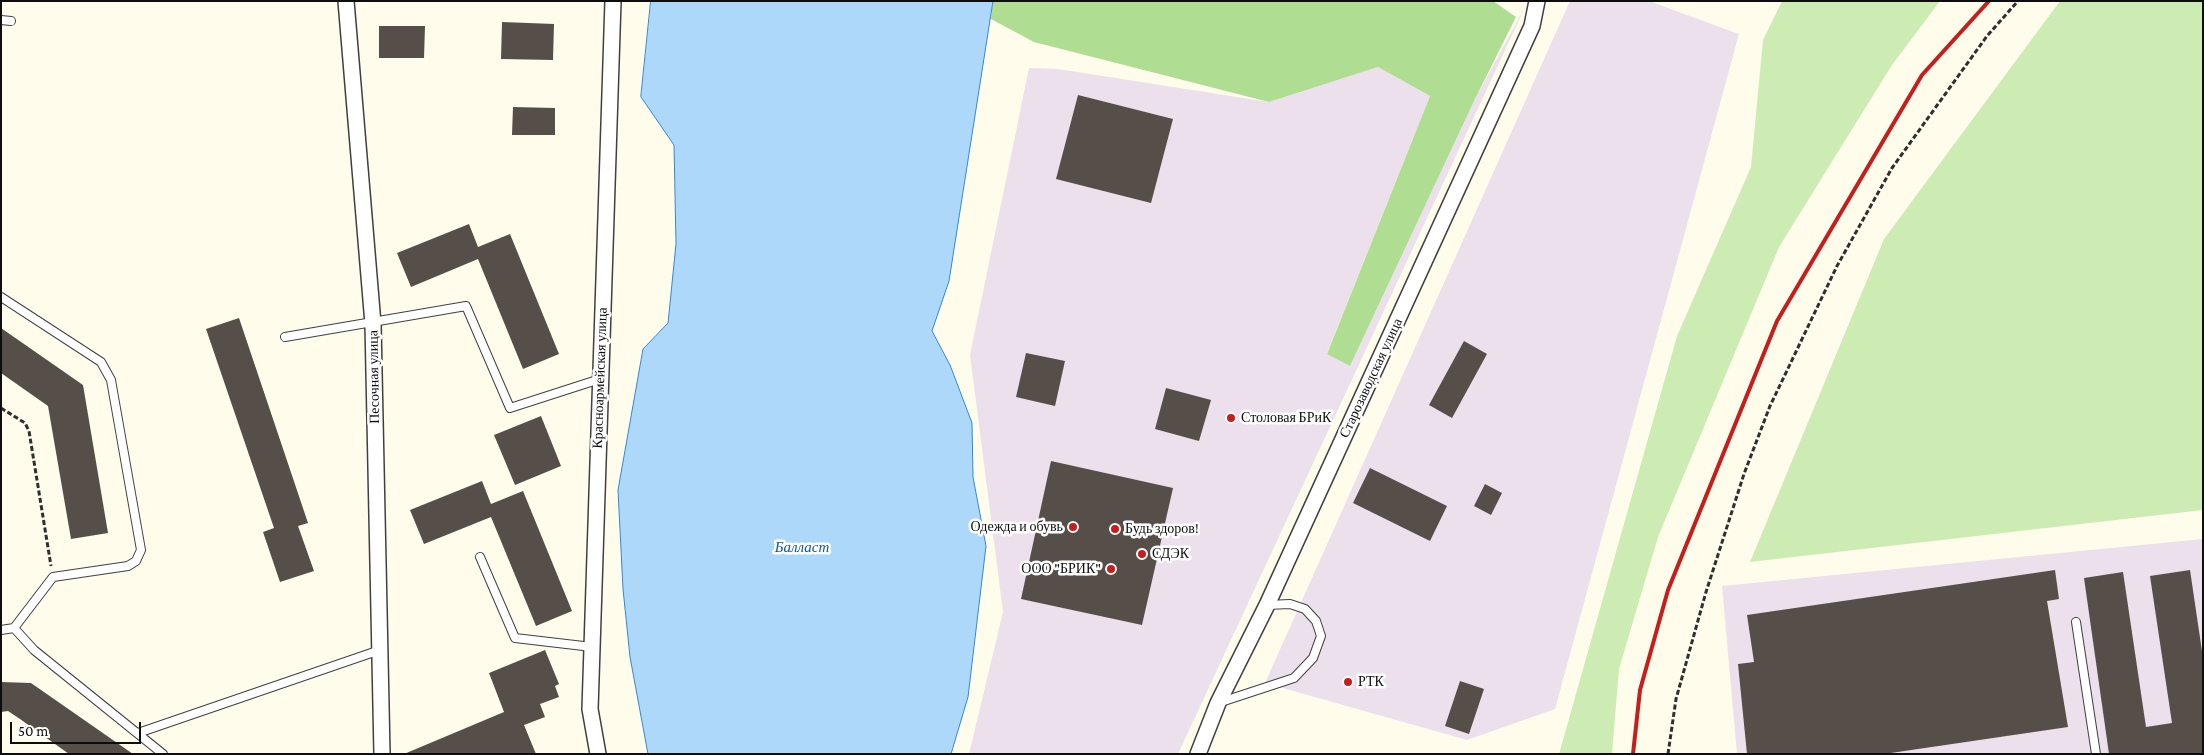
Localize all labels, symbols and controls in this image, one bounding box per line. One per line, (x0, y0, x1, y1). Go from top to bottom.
street label: Красноармейская улица (589, 307, 611, 449)
street label: Старозаводская улица (1336, 315, 1406, 441)
street label: Песочная улица (365, 330, 383, 424)
place label: Столовая БРиК (1241, 410, 1331, 426)
marker: Столовая БРиК (1225, 412, 1237, 424)
place label: Одежда и обувь (970, 519, 1063, 535)
marker: Одежда и обувь (1067, 521, 1079, 533)
place label: Будь здоров! (1125, 521, 1199, 537)
marker: Будь здоров! (1109, 523, 1121, 535)
water label: Балласт (775, 538, 829, 556)
place label: СДЭК (1152, 546, 1189, 562)
marker: СДЭК (1136, 548, 1148, 560)
place label: ООО "БРИК" (1021, 561, 1101, 577)
marker: ООО "БРИК" (1105, 563, 1117, 575)
place label: РТК (1358, 674, 1384, 690)
marker: РТК (1342, 676, 1354, 688)
scale bar (12, 712, 144, 744)
text: 50 m (18, 723, 48, 739)

